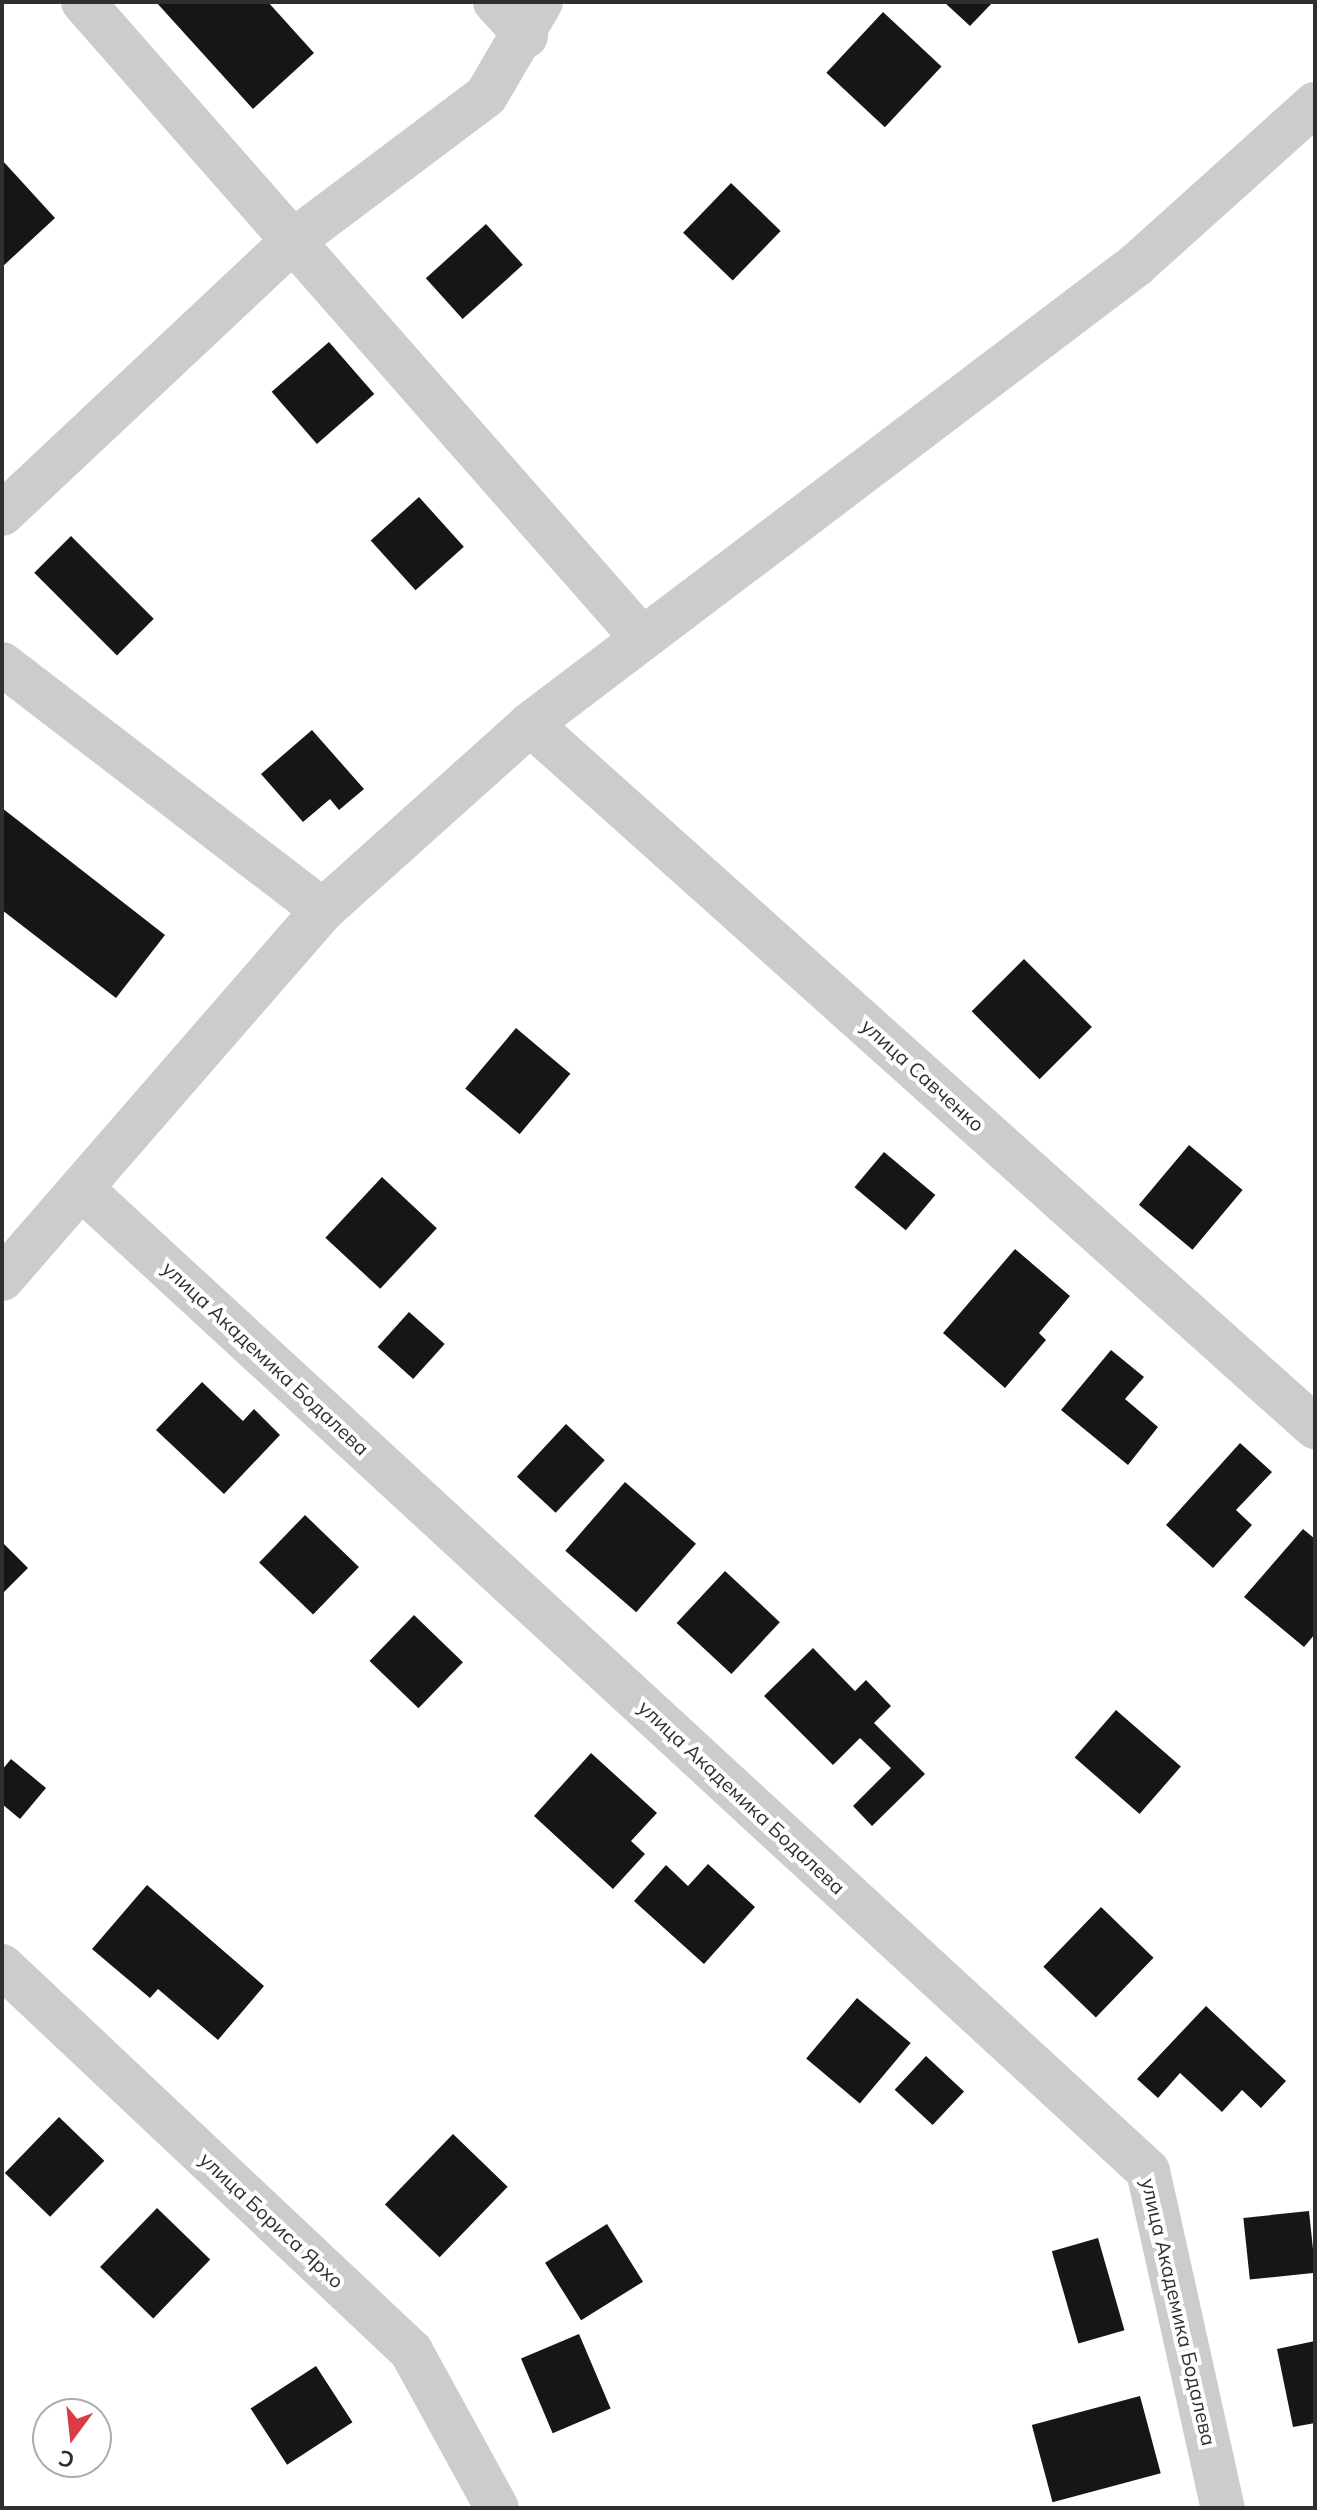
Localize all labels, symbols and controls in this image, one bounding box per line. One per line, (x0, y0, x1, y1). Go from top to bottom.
street label: улица Савченко (857, 1014, 989, 1136)
street label: улица Академика Бодалева (158, 1256, 374, 1460)
street label: улица Академика Бодалева (634, 1695, 850, 1899)
street label: улица Бориса Ярхо (195, 2147, 349, 2293)
street label: улица Академика Бодалева (1137, 2176, 1221, 2448)
north arrow (32, 2398, 112, 2478)
text: С (55, 2444, 77, 2475)

